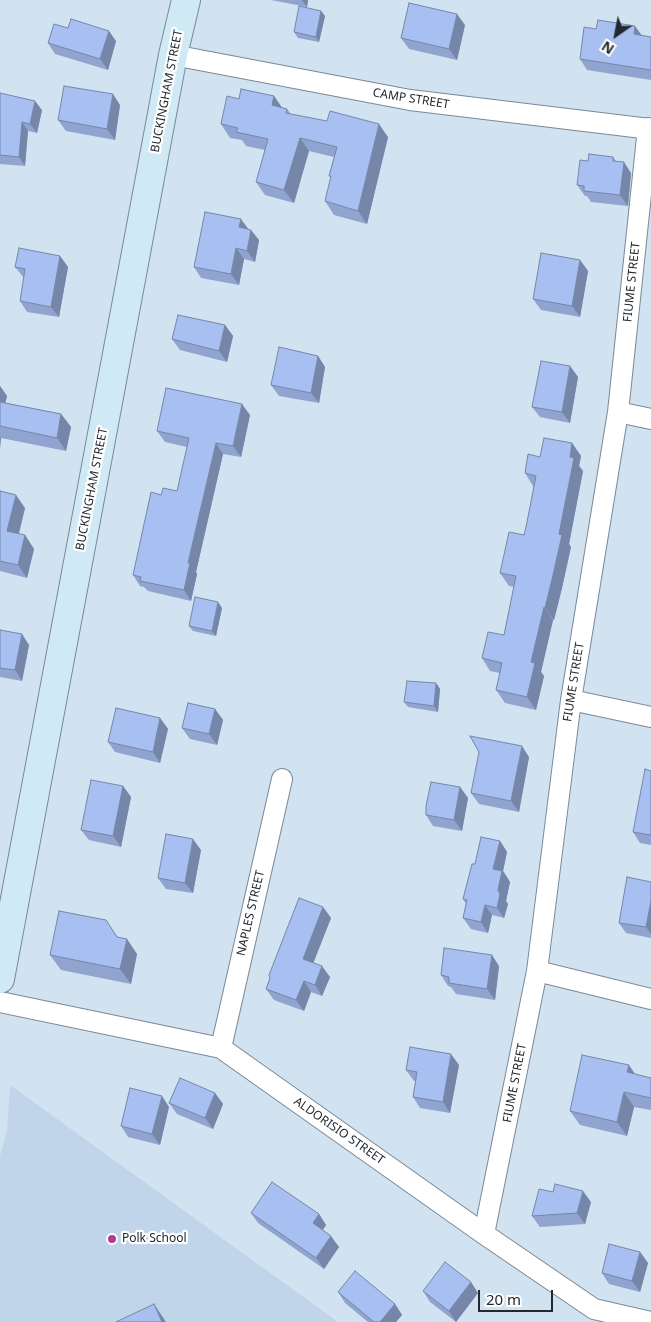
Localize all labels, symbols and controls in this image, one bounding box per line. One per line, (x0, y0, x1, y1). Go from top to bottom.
north arrow (591, 10, 641, 60)
street label: BUCKINGHAM STREET (148, 28, 186, 154)
text: N (598, 37, 618, 59)
street label: CAMP STREET (372, 86, 450, 112)
street label: FIUME STREET (621, 241, 643, 323)
street label: BUCKINGHAM STREET (73, 426, 111, 552)
street label: FIUME STREET (561, 641, 587, 723)
street label: NAPLES STREET (234, 869, 268, 957)
street label: FIUME STREET (500, 1042, 530, 1124)
street label: ALDORISIO STREET (291, 1094, 387, 1168)
place label: Polk School (122, 1232, 187, 1246)
marker: Polk School (106, 1233, 118, 1245)
scale bar (481, 1280, 556, 1312)
text: 20 m (486, 1289, 521, 1309)

